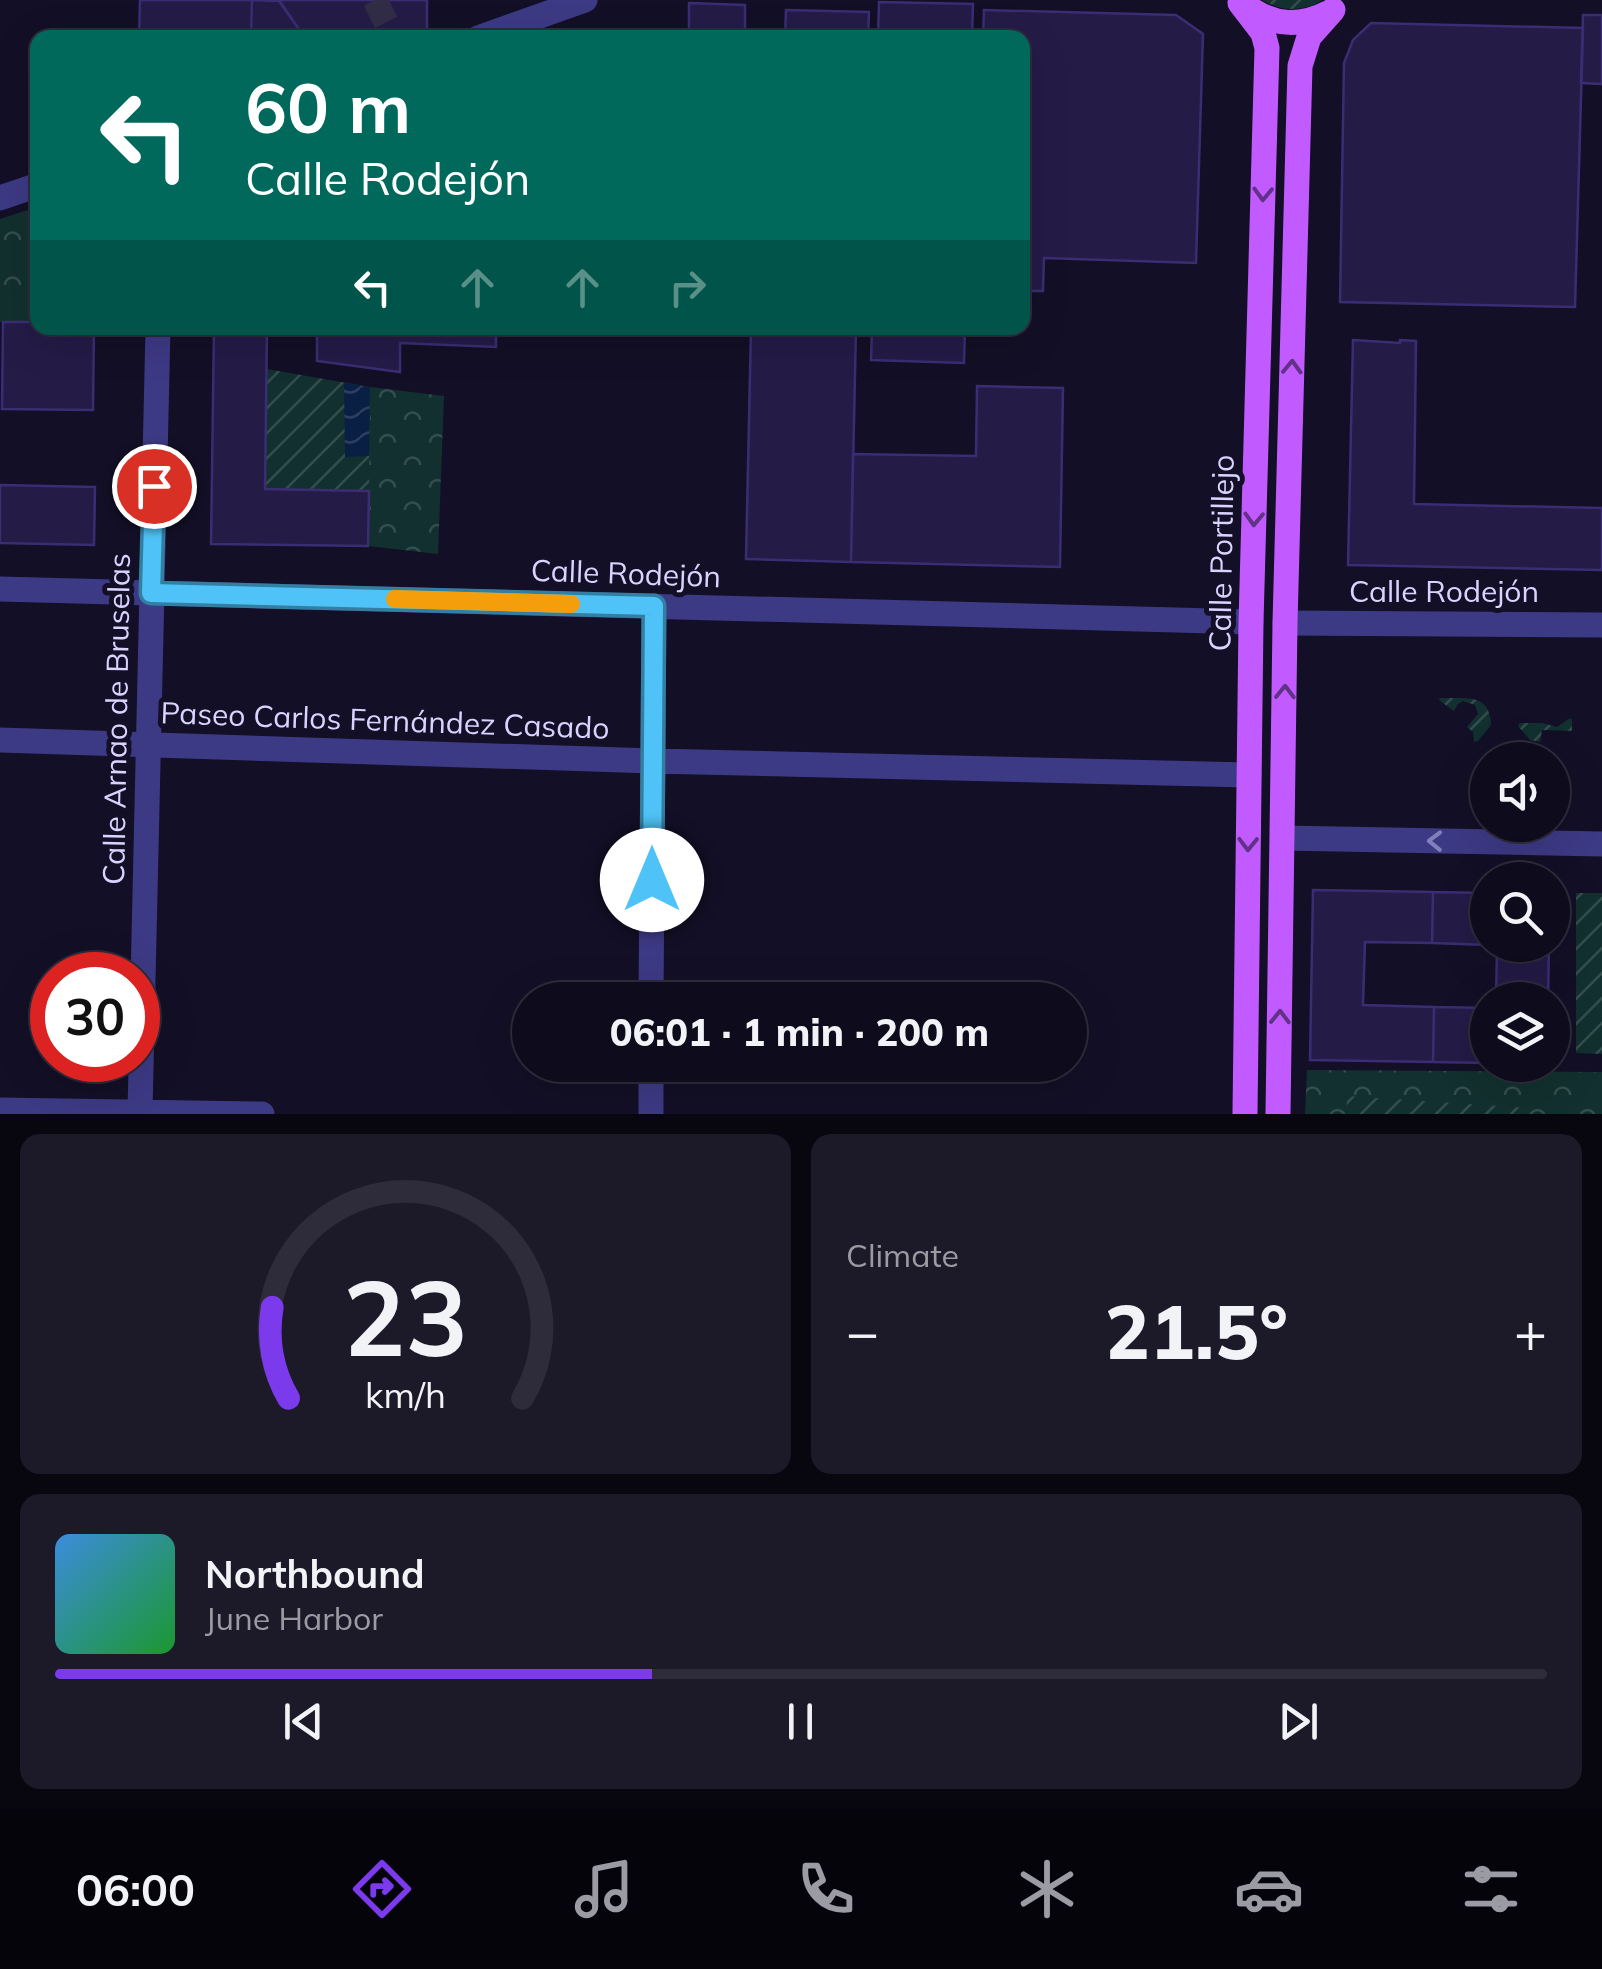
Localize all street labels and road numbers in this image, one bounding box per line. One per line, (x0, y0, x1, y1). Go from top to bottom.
street label: Calle Portillejo (1200, 454, 1242, 652)
street label: Calle Rodejón (530, 551, 722, 595)
street label: Calle Arnao de Bruselas (94, 553, 138, 885)
street label: Calle Rodejón (1349, 572, 1539, 610)
street label: Paseo Carlos Fernández Casado (160, 693, 610, 747)

